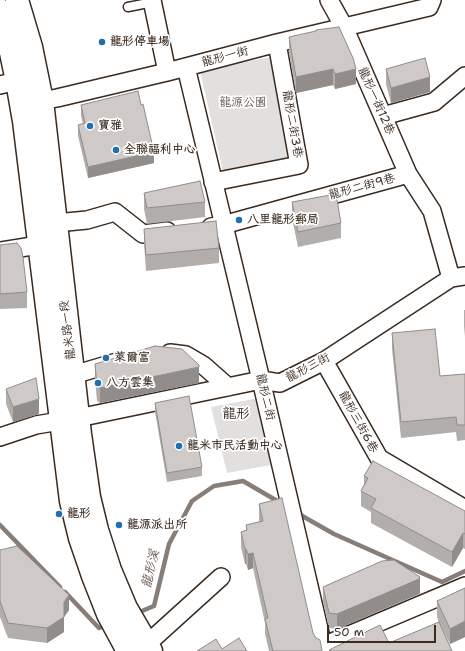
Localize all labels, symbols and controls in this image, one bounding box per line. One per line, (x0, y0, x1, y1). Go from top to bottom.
place label: 龍形停車場 (110, 35, 170, 49)
marker: 龍形停車場 (97, 37, 107, 47)
street label: 龍形一街 (200, 44, 250, 70)
street label: 龍形一街12巷 (355, 65, 397, 137)
street label: 龍形二街3巷 (279, 89, 305, 159)
park label: 龍源公園 (219, 96, 267, 110)
place label: 寶雅 (98, 119, 122, 133)
marker: 寶雅 (85, 121, 95, 131)
place label: 全聯福利中心 (124, 143, 196, 157)
marker: 全聯福利中心 (111, 145, 121, 155)
street label: 龍形二街9巷 (327, 171, 397, 203)
place label: 八里龍形郵局 (247, 213, 319, 227)
marker: 八里龍形郵局 (234, 215, 244, 225)
street label: 龍米路一段 (57, 299, 79, 361)
street label: 龍形三街 (283, 350, 333, 386)
place label: 萊爾富 (114, 351, 150, 365)
marker: 萊爾富 (101, 353, 111, 363)
street label: 龍形二街 (253, 372, 277, 422)
place label: 八方雲集 (106, 376, 154, 390)
marker: 八方雲集 (93, 378, 103, 388)
street label: 龍形三街6巷 (335, 389, 381, 455)
district label: 龍形 (222, 406, 250, 422)
place label: 龍米市民活動中心 (187, 439, 283, 453)
marker: 龍米市民活動中心 (174, 441, 184, 451)
place label: 龍形 (67, 507, 91, 521)
marker: 龍形 (54, 509, 64, 519)
place label: 龍源派出所 (127, 518, 187, 532)
marker: 龍源派出所 (114, 520, 124, 530)
water label: 龍形溪 (139, 548, 163, 590)
scale bar (329, 617, 438, 643)
text: 50 m (334, 624, 364, 640)

